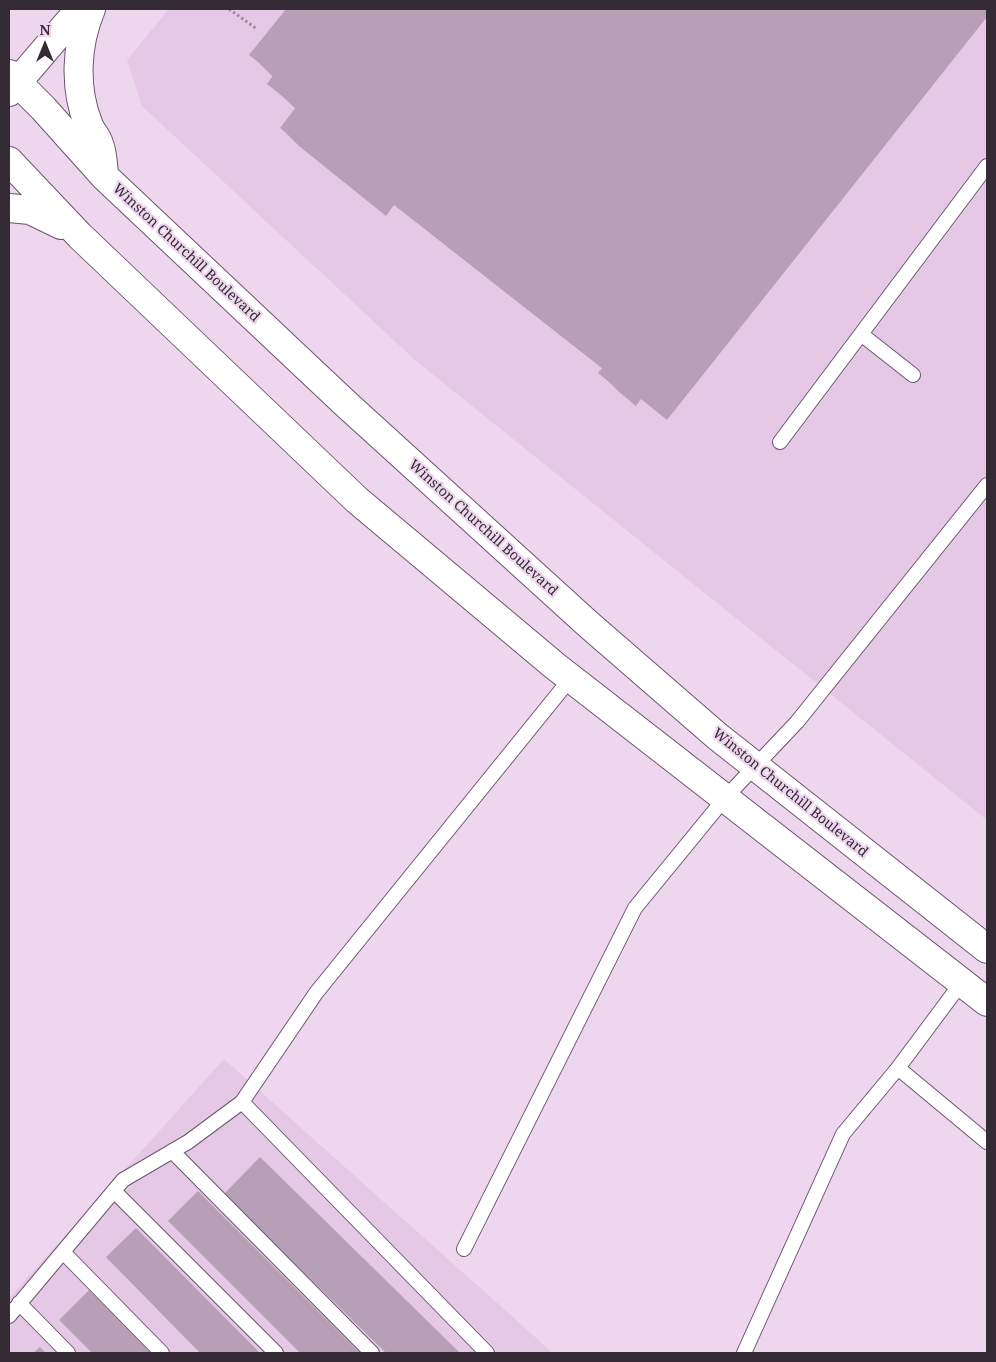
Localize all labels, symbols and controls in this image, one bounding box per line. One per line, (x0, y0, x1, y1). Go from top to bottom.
north arrow (20, 20, 70, 70)
text: N (39, 20, 51, 39)
street label: Winston Churchill Boulevard (109, 180, 263, 326)
street label: Winston Churchill Boulevard (405, 457, 561, 599)
street label: Winston Churchill Boulevard (709, 725, 871, 861)

